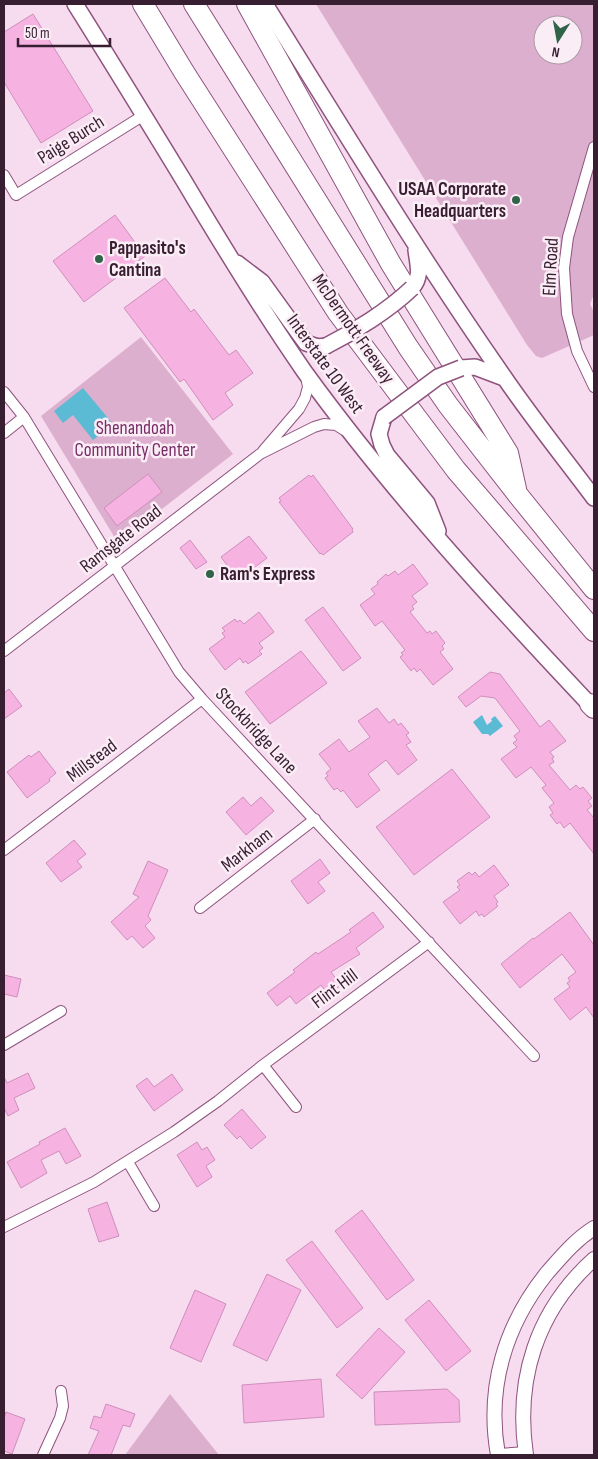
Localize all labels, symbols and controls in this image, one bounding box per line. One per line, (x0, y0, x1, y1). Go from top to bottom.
scale bar (18, 15, 110, 47)
north arrow (533, 15, 583, 65)
text: 50 m (25, 24, 50, 43)
text: N (550, 43, 561, 61)
street label: Paige Burch (34, 111, 108, 169)
place label: USAA Corporate Headquarters (398, 178, 506, 223)
marker: USAA Corporate Headquarters (510, 194, 522, 206)
place label: Pappasito's Cantina (109, 237, 186, 282)
street label: Elm Road (538, 237, 564, 297)
marker: Pappasito's Cantina (93, 253, 105, 265)
street label: McDermott Freeway (307, 270, 400, 389)
street label: Interstate 10 West (281, 310, 369, 418)
park label: Shenandoah Community Center (75, 417, 196, 462)
street label: Ramsgate Road (76, 500, 166, 578)
place label: Ram's Express (220, 563, 315, 586)
marker: Ram's Express (204, 568, 216, 580)
street label: Stockbridge Lane (210, 683, 302, 779)
street label: Millstead (62, 735, 122, 787)
street label: Markham (217, 823, 277, 877)
street label: Flint Hill (307, 964, 363, 1014)

